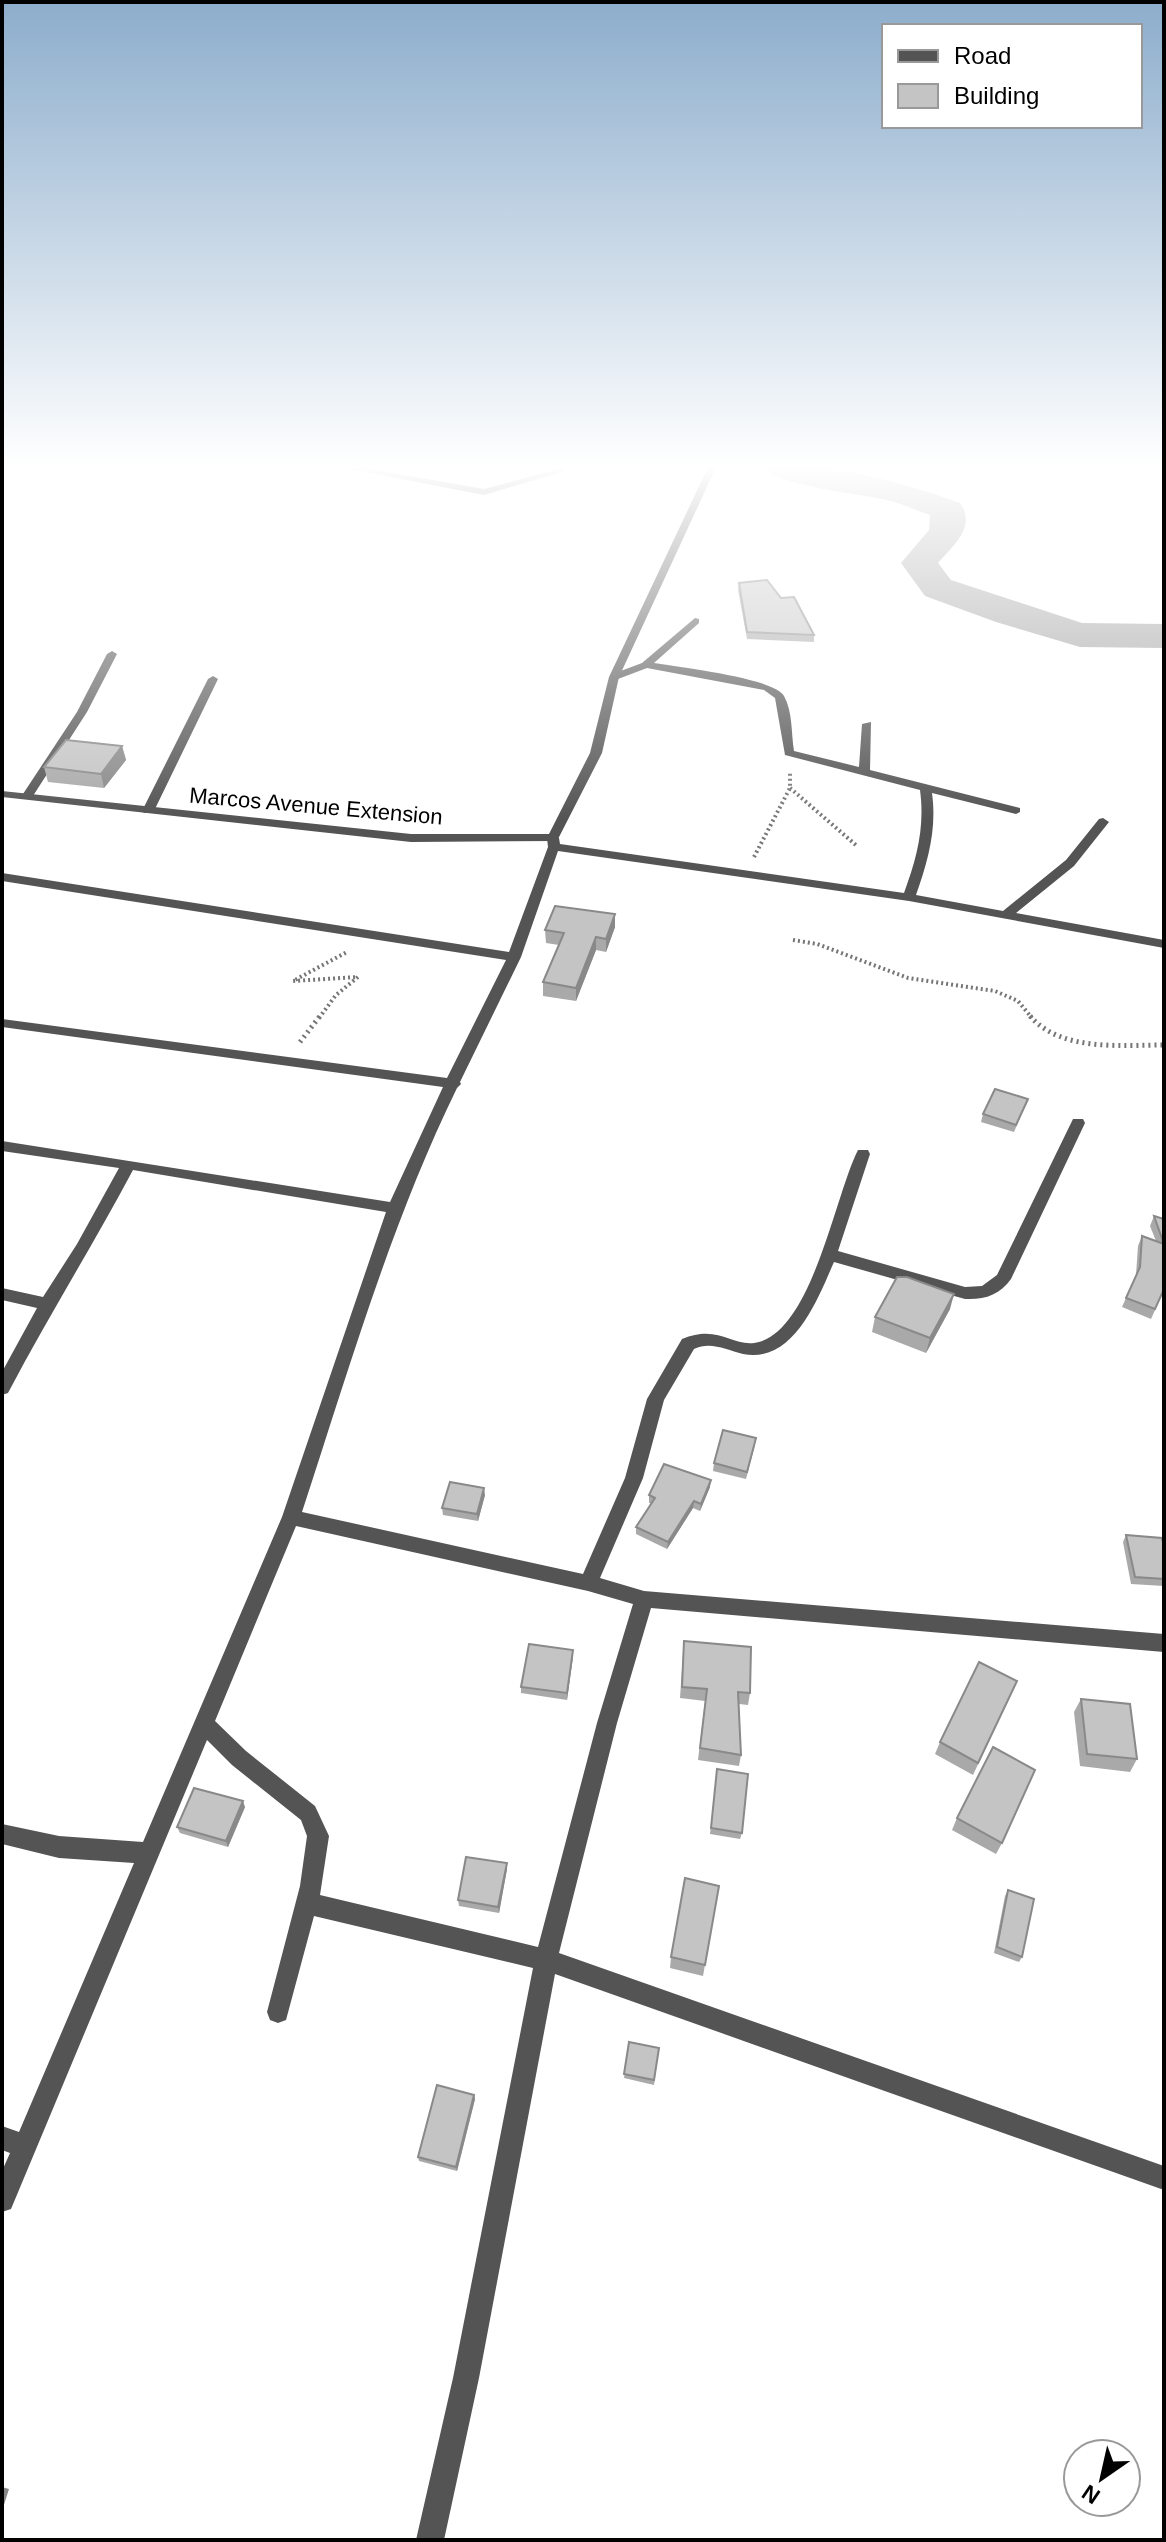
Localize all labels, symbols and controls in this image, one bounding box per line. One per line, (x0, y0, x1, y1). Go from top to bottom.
legend (882, 24, 1142, 128)
text: Road (954, 42, 1011, 69)
text: Building (954, 82, 1039, 109)
street label: Marcos Avenue Extension (188, 782, 444, 830)
north arrow (1062, 2438, 1142, 2518)
text: N (1078, 2479, 1105, 2509)

